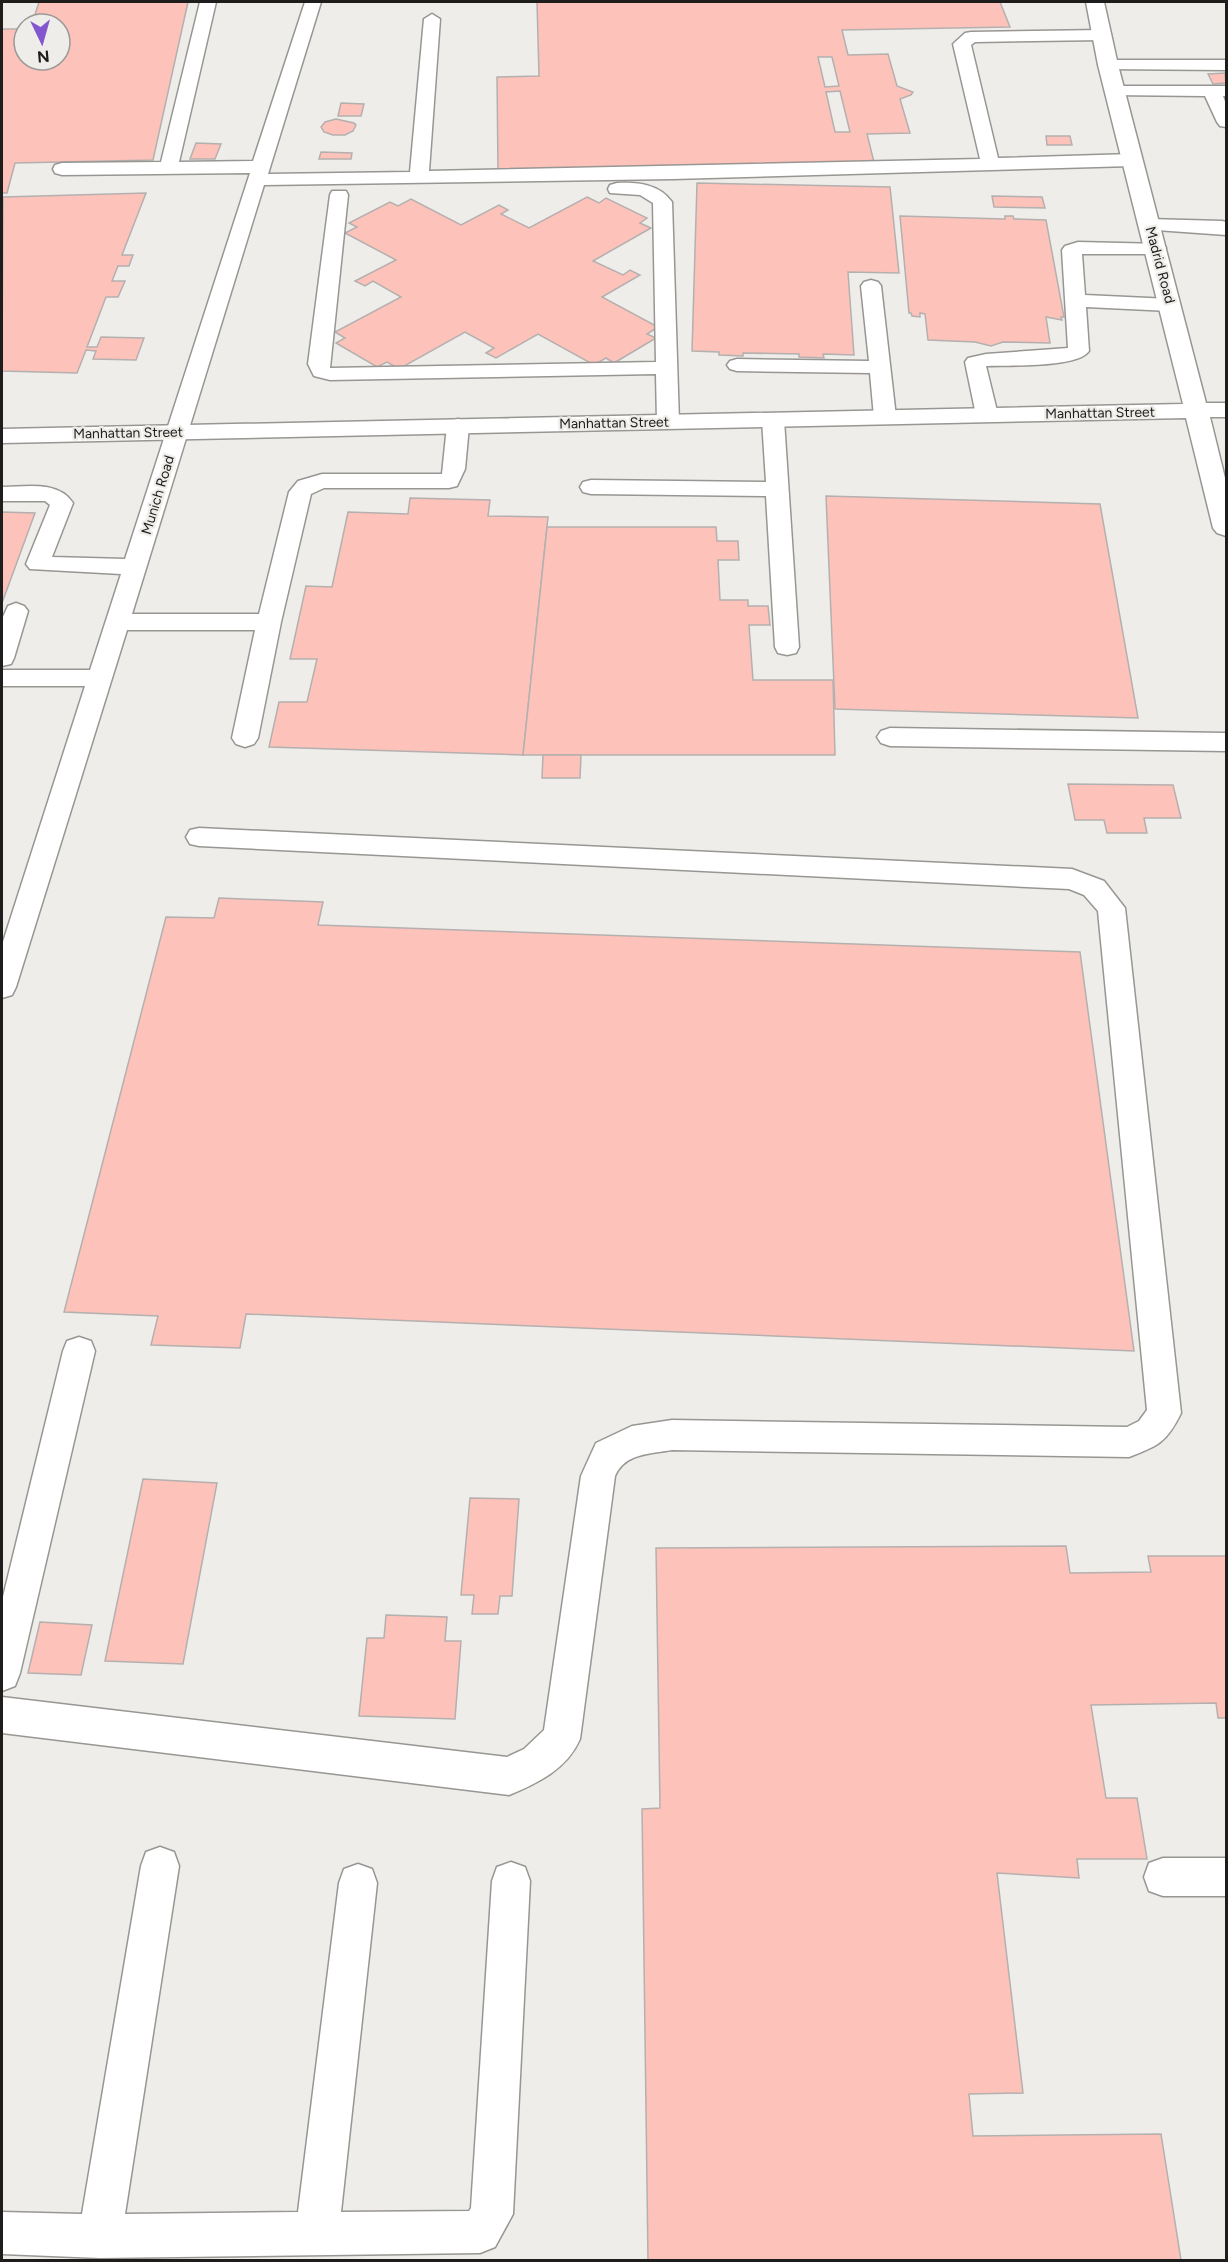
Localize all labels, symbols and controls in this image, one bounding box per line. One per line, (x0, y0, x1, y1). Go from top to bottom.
north arrow (12, 12, 72, 72)
text: N (36, 46, 50, 66)
street label: Madrid Road (1142, 225, 1178, 305)
street label: Manhattan Street (1045, 404, 1155, 422)
street label: Manhattan Street (559, 414, 669, 432)
street label: Manhattan Street (73, 424, 183, 442)
street label: Munich Road (138, 453, 178, 537)

